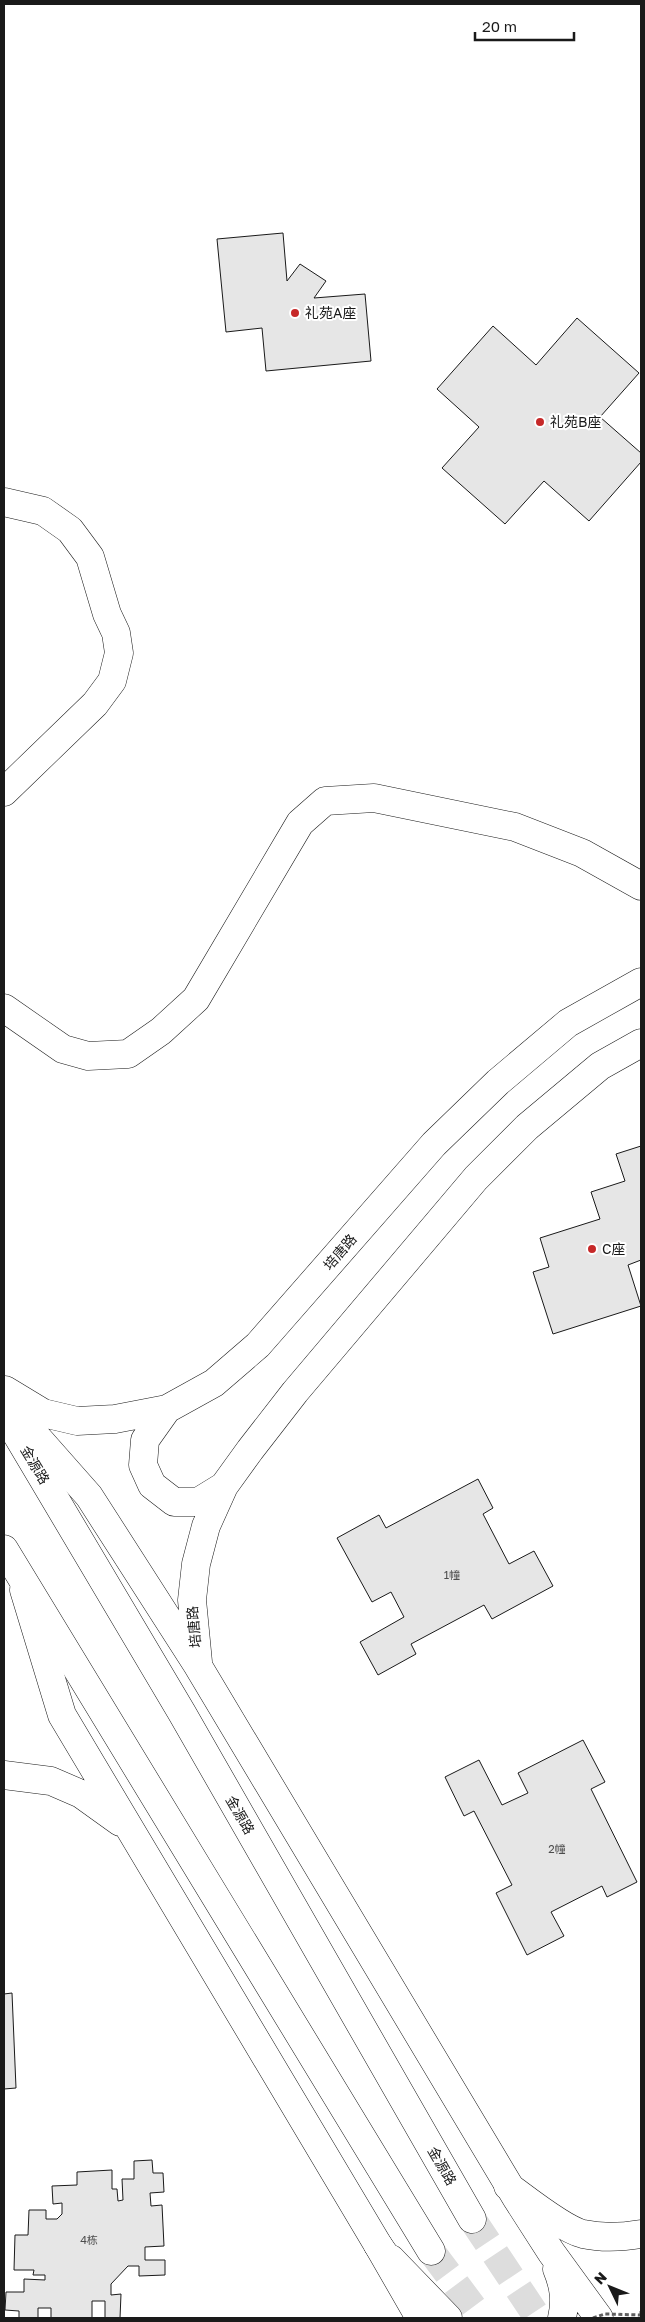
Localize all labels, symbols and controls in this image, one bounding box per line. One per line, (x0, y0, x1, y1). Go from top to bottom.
scale bar (475, 10, 574, 42)
text: 20 m (482, 17, 517, 35)
place label: 礼苑A座 (305, 304, 356, 321)
marker: 礼苑A座 (289, 307, 301, 319)
place label: 礼苑B座 (550, 413, 601, 430)
marker: 礼苑B座 (534, 416, 546, 428)
street label: 培唐路 (319, 1230, 360, 1273)
place label: C座 (602, 1240, 626, 1257)
marker: C座 (586, 1243, 598, 1255)
street label: 金源路 (17, 1442, 54, 1487)
house number: 1幢 (444, 1568, 460, 1581)
street label: 培唐路 (183, 1605, 204, 1649)
street label: 金源路 (223, 1792, 258, 1837)
house number: 2幢 (548, 1842, 566, 1855)
street label: 金源路 (425, 2143, 460, 2188)
house number: 4栋 (80, 2233, 98, 2246)
north arrow (585, 2262, 635, 2312)
text: N (590, 2268, 610, 2287)

